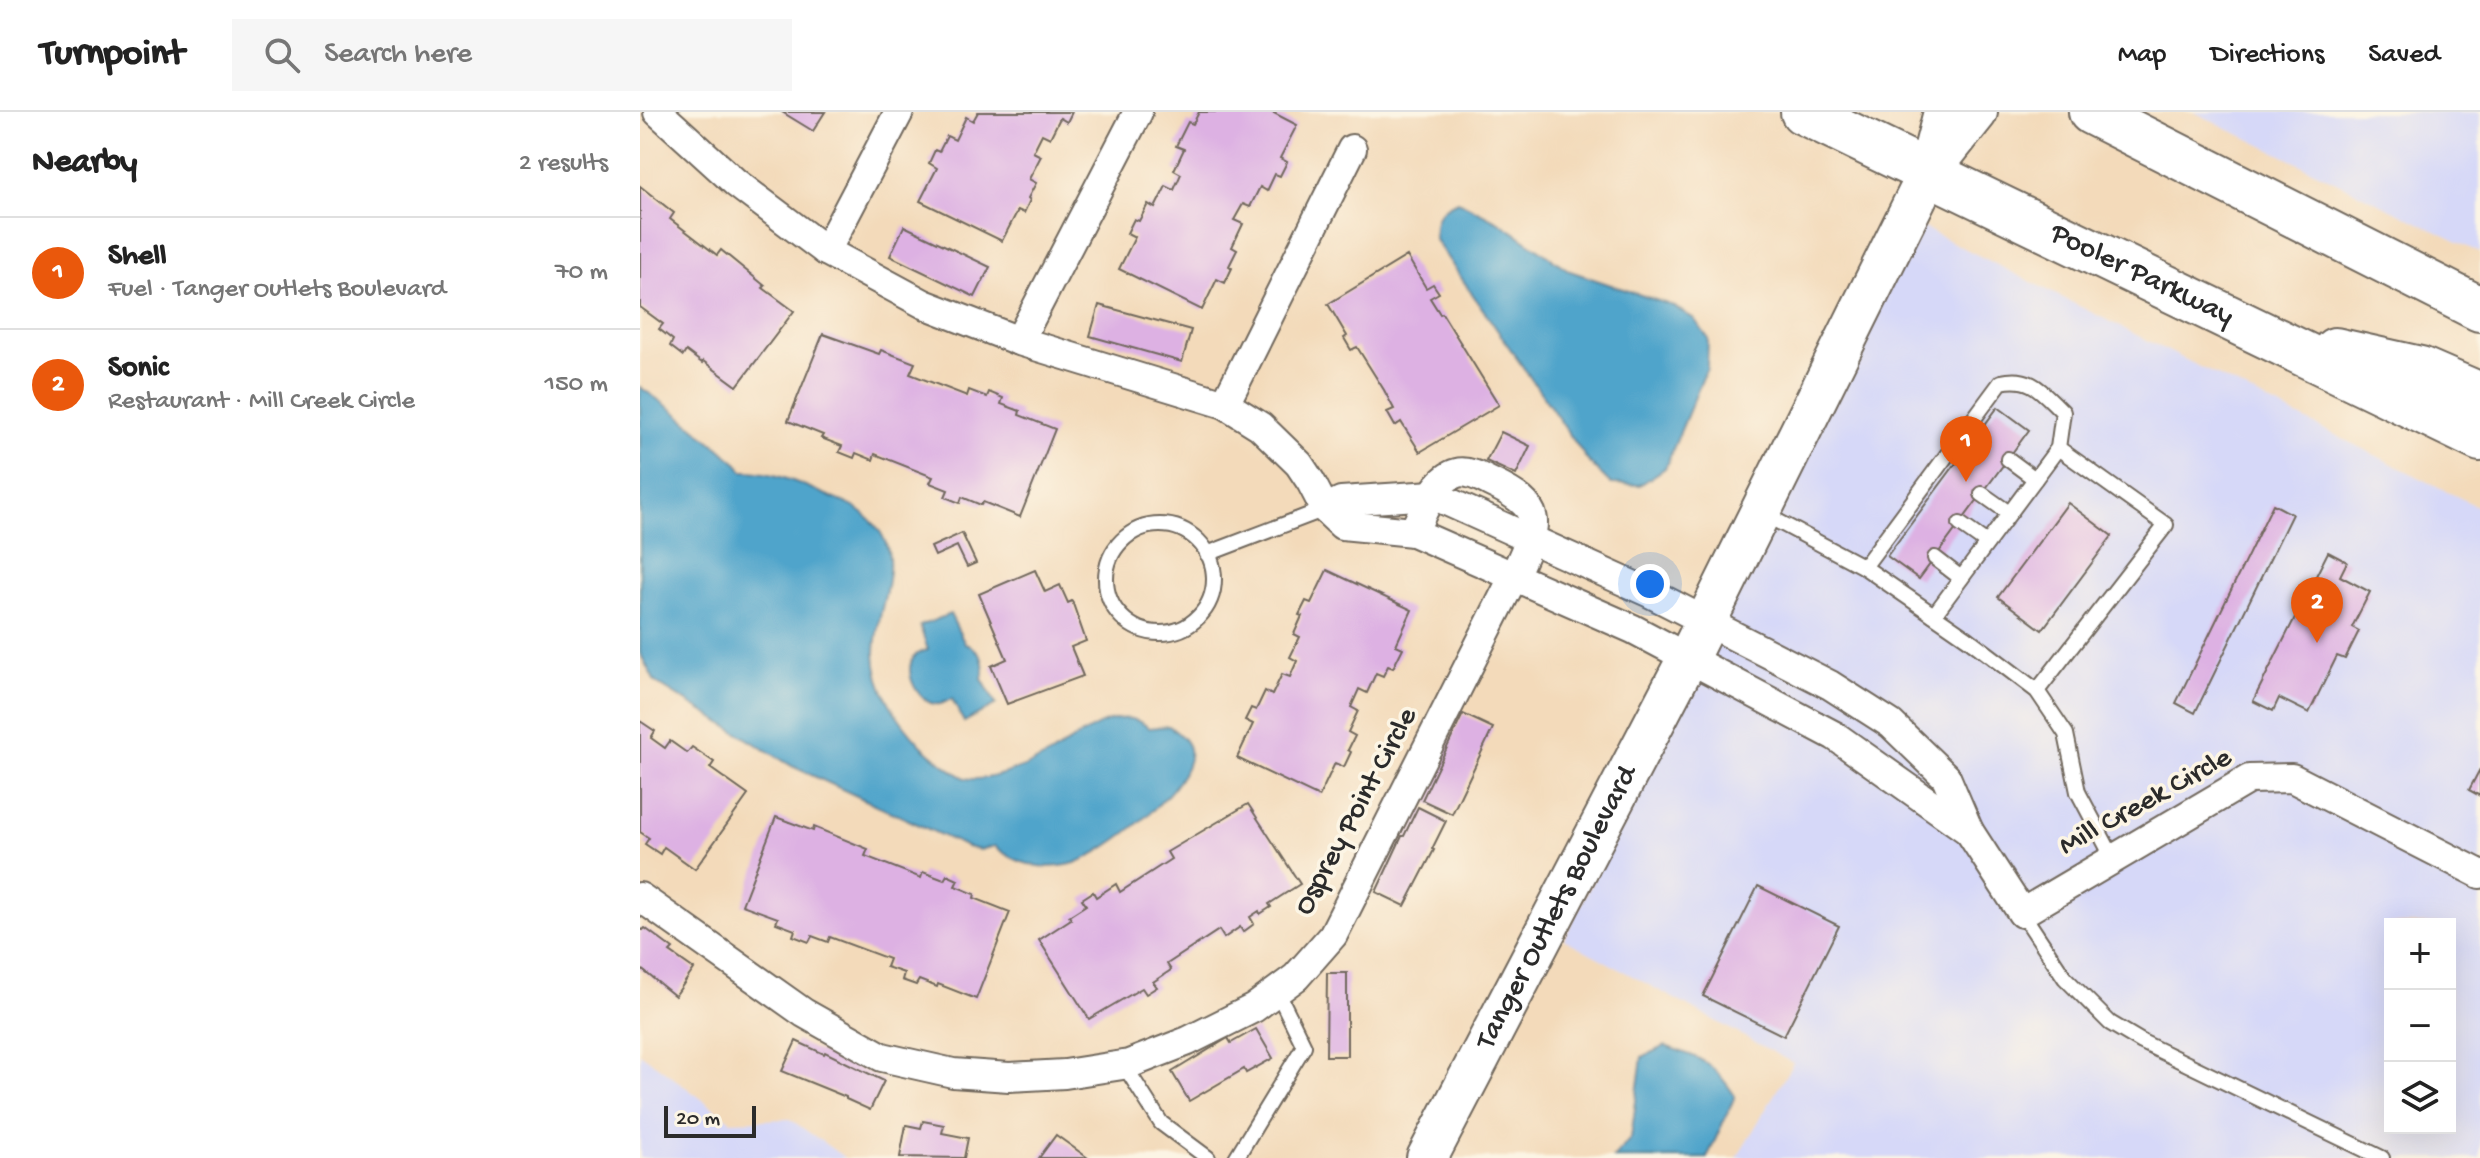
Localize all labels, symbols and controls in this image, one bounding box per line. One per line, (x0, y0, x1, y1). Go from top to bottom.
search box (232, 19, 792, 91)
text: Turnpoint (40, 33, 184, 77)
icon: search (260, 33, 304, 77)
text: Search here (324, 38, 472, 73)
text: Map (2118, 39, 2166, 72)
text: Directions (2210, 39, 2324, 72)
text: Saved (2368, 39, 2440, 72)
text: Nearby (32, 144, 137, 184)
text: 2 results (519, 149, 608, 180)
street label: Pooler Parkway (2043, 216, 2239, 335)
text: Shell (108, 240, 167, 275)
text: 1 (53, 258, 63, 289)
text: 70 m (555, 258, 608, 289)
text: Fuel · Tanger Outlets Boulevard (108, 275, 446, 306)
text: Sonic (108, 352, 168, 387)
text: 2 (52, 370, 64, 401)
text: 150 m (544, 370, 608, 401)
text: Restaurant · Mill Creek Circle (108, 387, 415, 418)
pin: 1 (1940, 416, 1992, 482)
your location (1630, 564, 1670, 604)
pin: 2 (2291, 577, 2343, 643)
street label: Osprey Point Circle (1288, 702, 1427, 922)
street label: Mill Creek Circle (2054, 741, 2239, 865)
street label: Tanger Outlets Boulevard (1468, 758, 1647, 1057)
map controls (2384, 918, 2456, 1134)
button: + (2384, 918, 2456, 990)
button: − (2384, 990, 2456, 1062)
button: layers (2384, 1062, 2456, 1134)
scale bar (664, 1102, 756, 1138)
text: 20 m (676, 1107, 720, 1133)

